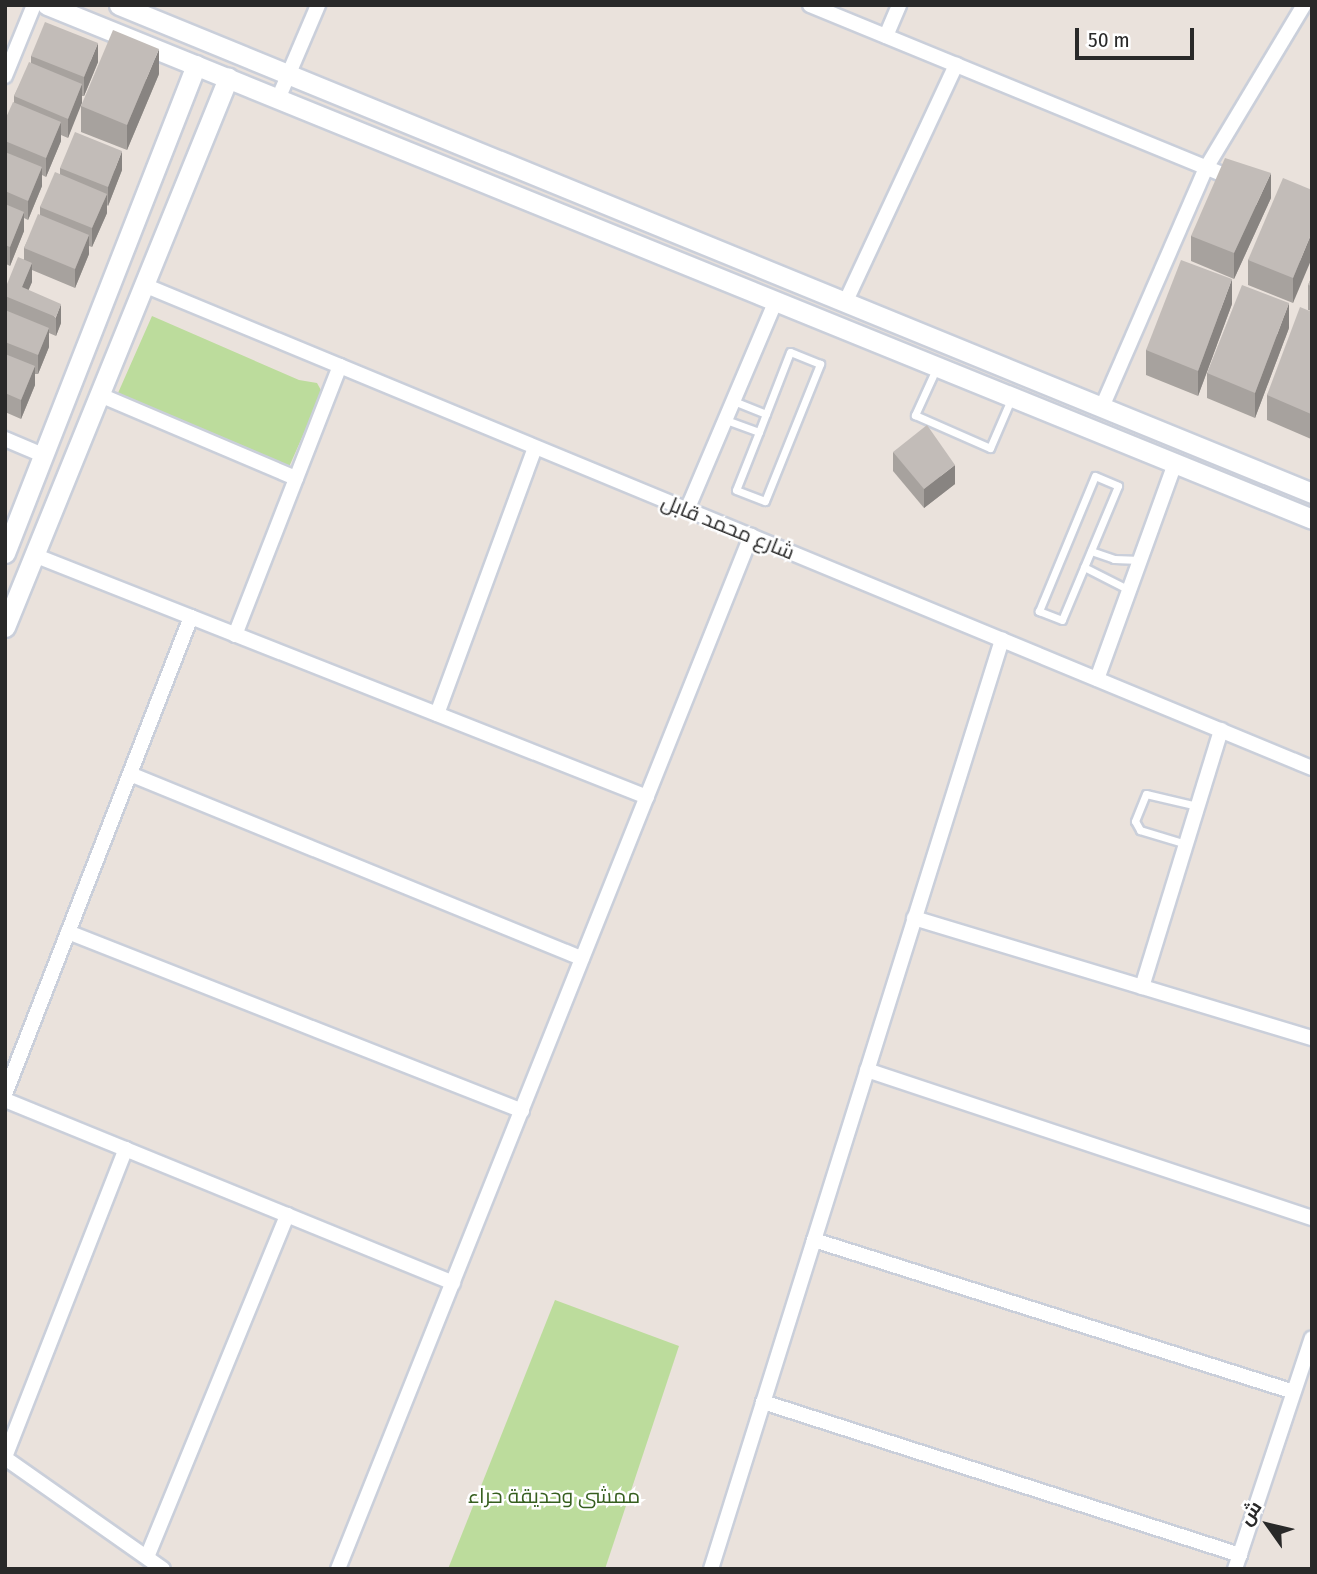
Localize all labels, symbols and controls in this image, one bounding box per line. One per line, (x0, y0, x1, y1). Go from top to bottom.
scale bar (1079, 14, 1198, 58)
text: 50 m (1088, 27, 1130, 53)
street label: شارع محمد قابل (658, 489, 798, 565)
park label: ممشى وحديقة حراء (468, 1483, 640, 1509)
north arrow (1233, 1490, 1303, 1560)
text: ش (1234, 1496, 1267, 1530)

